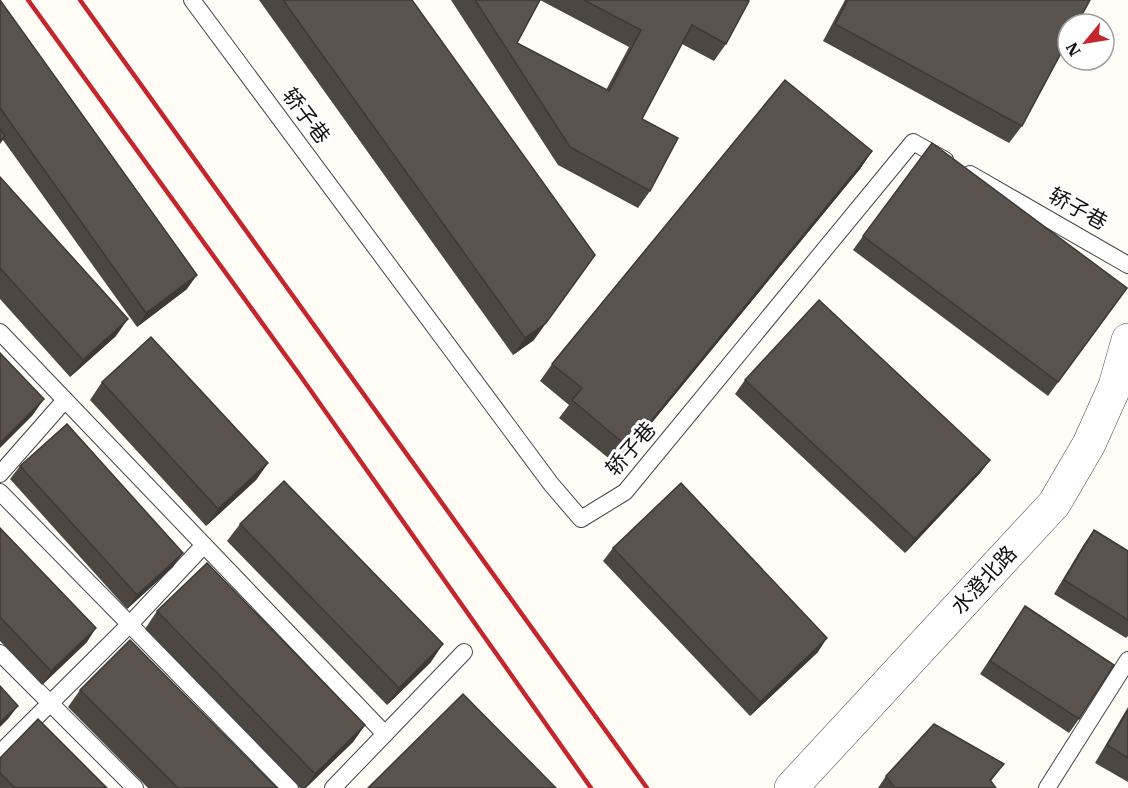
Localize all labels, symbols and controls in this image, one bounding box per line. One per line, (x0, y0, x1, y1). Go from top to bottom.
north arrow (1056, 12, 1116, 72)
text: N (1061, 39, 1085, 60)
street label: 轿子巷 (277, 82, 337, 149)
street label: 轿子巷 (1044, 181, 1113, 236)
street label: 轿子巷 (599, 415, 661, 481)
street label: 水澄北路 (944, 539, 1022, 620)

